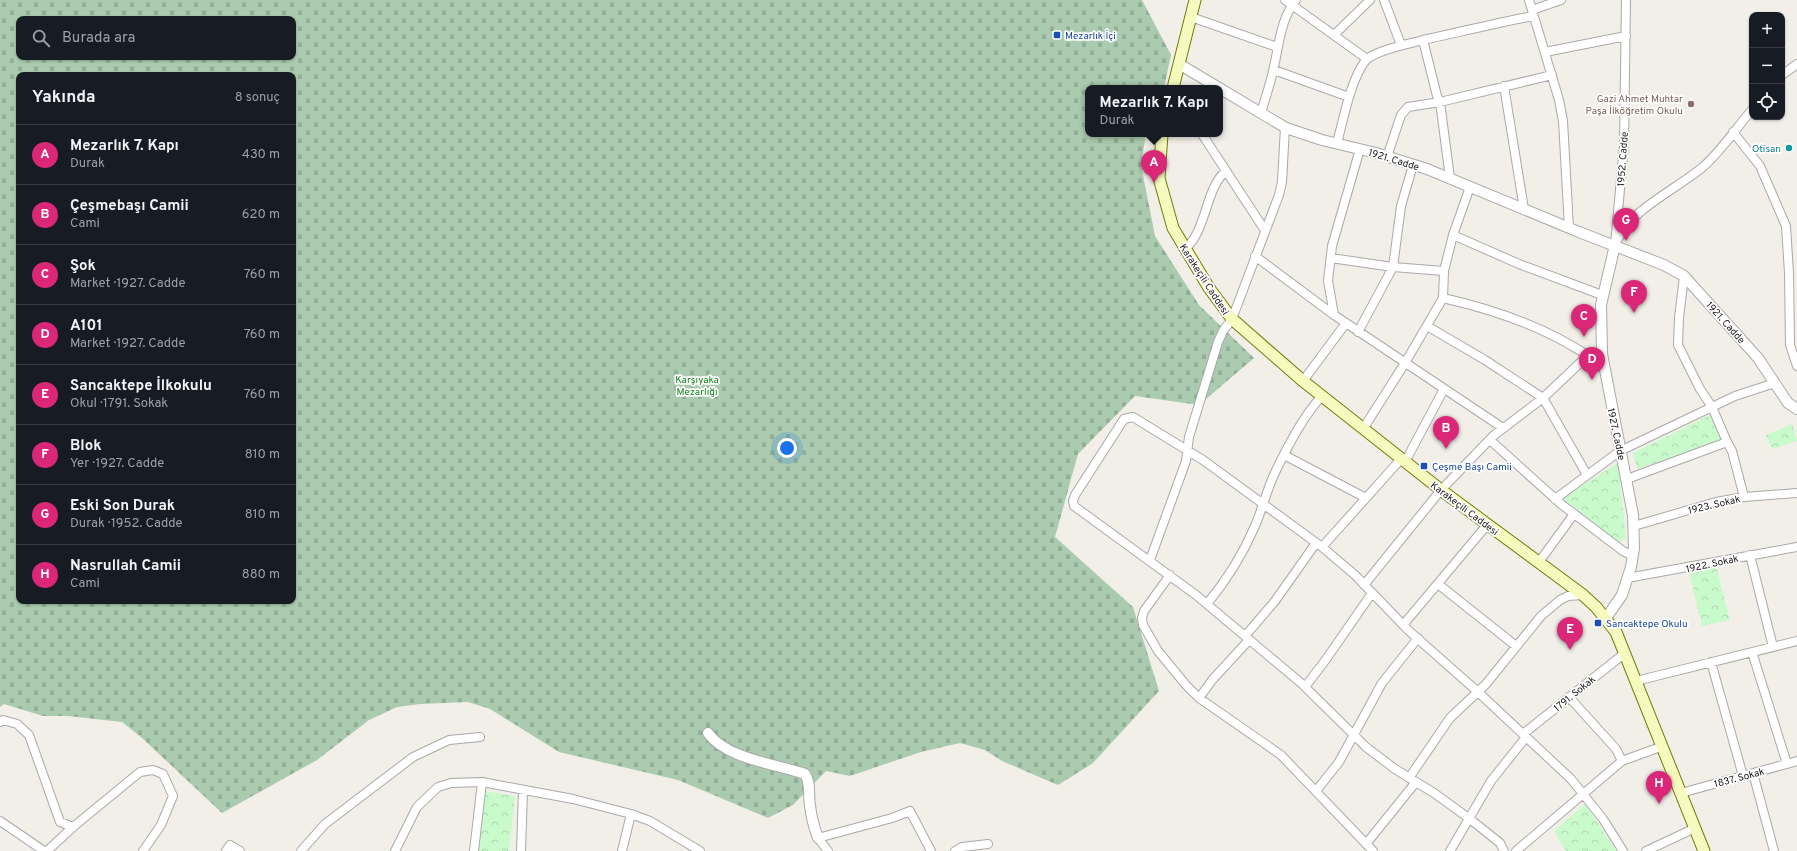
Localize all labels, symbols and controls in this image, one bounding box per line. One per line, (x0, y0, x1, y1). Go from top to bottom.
map controls (1749, 12, 1785, 120)
button: + (1749, 12, 1785, 48)
search box (16, 16, 296, 60)
icon: search (30, 27, 52, 49)
text: Burada ara (62, 29, 135, 48)
marker: Mezarlık İçi (1052, 30, 1062, 40)
place label: Mezarlık İçi (1065, 30, 1116, 43)
button: − (1749, 48, 1785, 84)
button: locate (1749, 84, 1785, 120)
popup (1085, 85, 1223, 137)
text: Yakında (32, 87, 96, 109)
text: 8 sonuç (235, 90, 280, 106)
place label: Gazi Ahmet Muhtar Paşa İlköğretim Okulu (1586, 93, 1683, 118)
text: Mezarlık 7. Kapı (1100, 94, 1208, 113)
marker: Gazi Ahmet Muhtar Paşa İlköğretim Okulu (1686, 99, 1696, 109)
text: Durak (1100, 113, 1134, 129)
street label: 1952. Cadde (1615, 131, 1632, 187)
text: Mezarlık 7. Kapı (70, 137, 179, 156)
place label: Otisan (1752, 143, 1781, 156)
marker: Otisan (1784, 143, 1794, 153)
text: A (40, 147, 50, 163)
text: 430 m (242, 147, 280, 163)
street label: 1921. Cadde (1367, 147, 1421, 174)
pin: A (1141, 150, 1167, 183)
text: Durak (70, 156, 105, 172)
text: Çeşmebaşı Camii (70, 197, 189, 216)
text: B (41, 207, 49, 223)
text: 620 m (242, 207, 280, 223)
pin: G (1613, 208, 1639, 241)
text: Cami (70, 216, 100, 232)
street label: Karakeçili Caddesi (1176, 242, 1232, 318)
text: Şok (70, 257, 96, 276)
text: C (41, 267, 49, 283)
text: 760 m (244, 267, 280, 283)
text: Market · 1927. Cadde (70, 276, 185, 292)
pin: F (1621, 280, 1647, 313)
street label: 1921. Cadde (1702, 299, 1747, 347)
pin: C (1571, 304, 1597, 337)
text: A101 (70, 317, 102, 336)
text: D (40, 327, 50, 343)
text: 760 m (244, 327, 280, 343)
text: Market · 1927. Cadde (70, 336, 185, 352)
pin: D (1579, 347, 1605, 380)
park label: Karşıyaka Mezarlığı (675, 374, 719, 399)
text: Sancaktepe İlkokulu (70, 377, 212, 396)
text: E (41, 387, 49, 403)
text: 760 m (244, 387, 280, 403)
text: Okul · 1791. Sokak (70, 396, 168, 412)
street label: 1927. Cadde (1604, 407, 1627, 462)
pin: B (1433, 416, 1459, 449)
text: Blok (70, 437, 102, 456)
your location (777, 438, 797, 458)
text: F (41, 447, 49, 463)
text: 810 m (245, 447, 280, 463)
text: Yer · 1927. Cadde (70, 456, 164, 472)
marker: Çeşme Başı Camii (1419, 461, 1429, 471)
place label: Çeşme Başı Camii (1432, 461, 1512, 474)
street label: Karakeçili Caddesi (1427, 479, 1501, 539)
street label: 1923. Sokak (1687, 493, 1742, 518)
text: Eski Son Durak (70, 497, 175, 516)
text: G (41, 507, 49, 523)
text: 810 m (245, 507, 280, 523)
text: Durak · 1952. Cadde (70, 516, 183, 532)
street label: 1922. Sokak (1685, 553, 1740, 576)
text: Nasrullah Camii (70, 557, 181, 576)
text: H (40, 567, 50, 583)
text: 880 m (242, 567, 280, 583)
text: Cami (70, 576, 100, 592)
pin: E (1557, 617, 1583, 650)
marker: Sancaktepe Okulu (1593, 618, 1603, 628)
place label: Sancaktepe Okulu (1606, 618, 1688, 631)
street label: 1791. Sokak (1551, 673, 1599, 715)
street label: 1837. Sokak (1713, 765, 1766, 791)
pin: H (1646, 771, 1672, 804)

